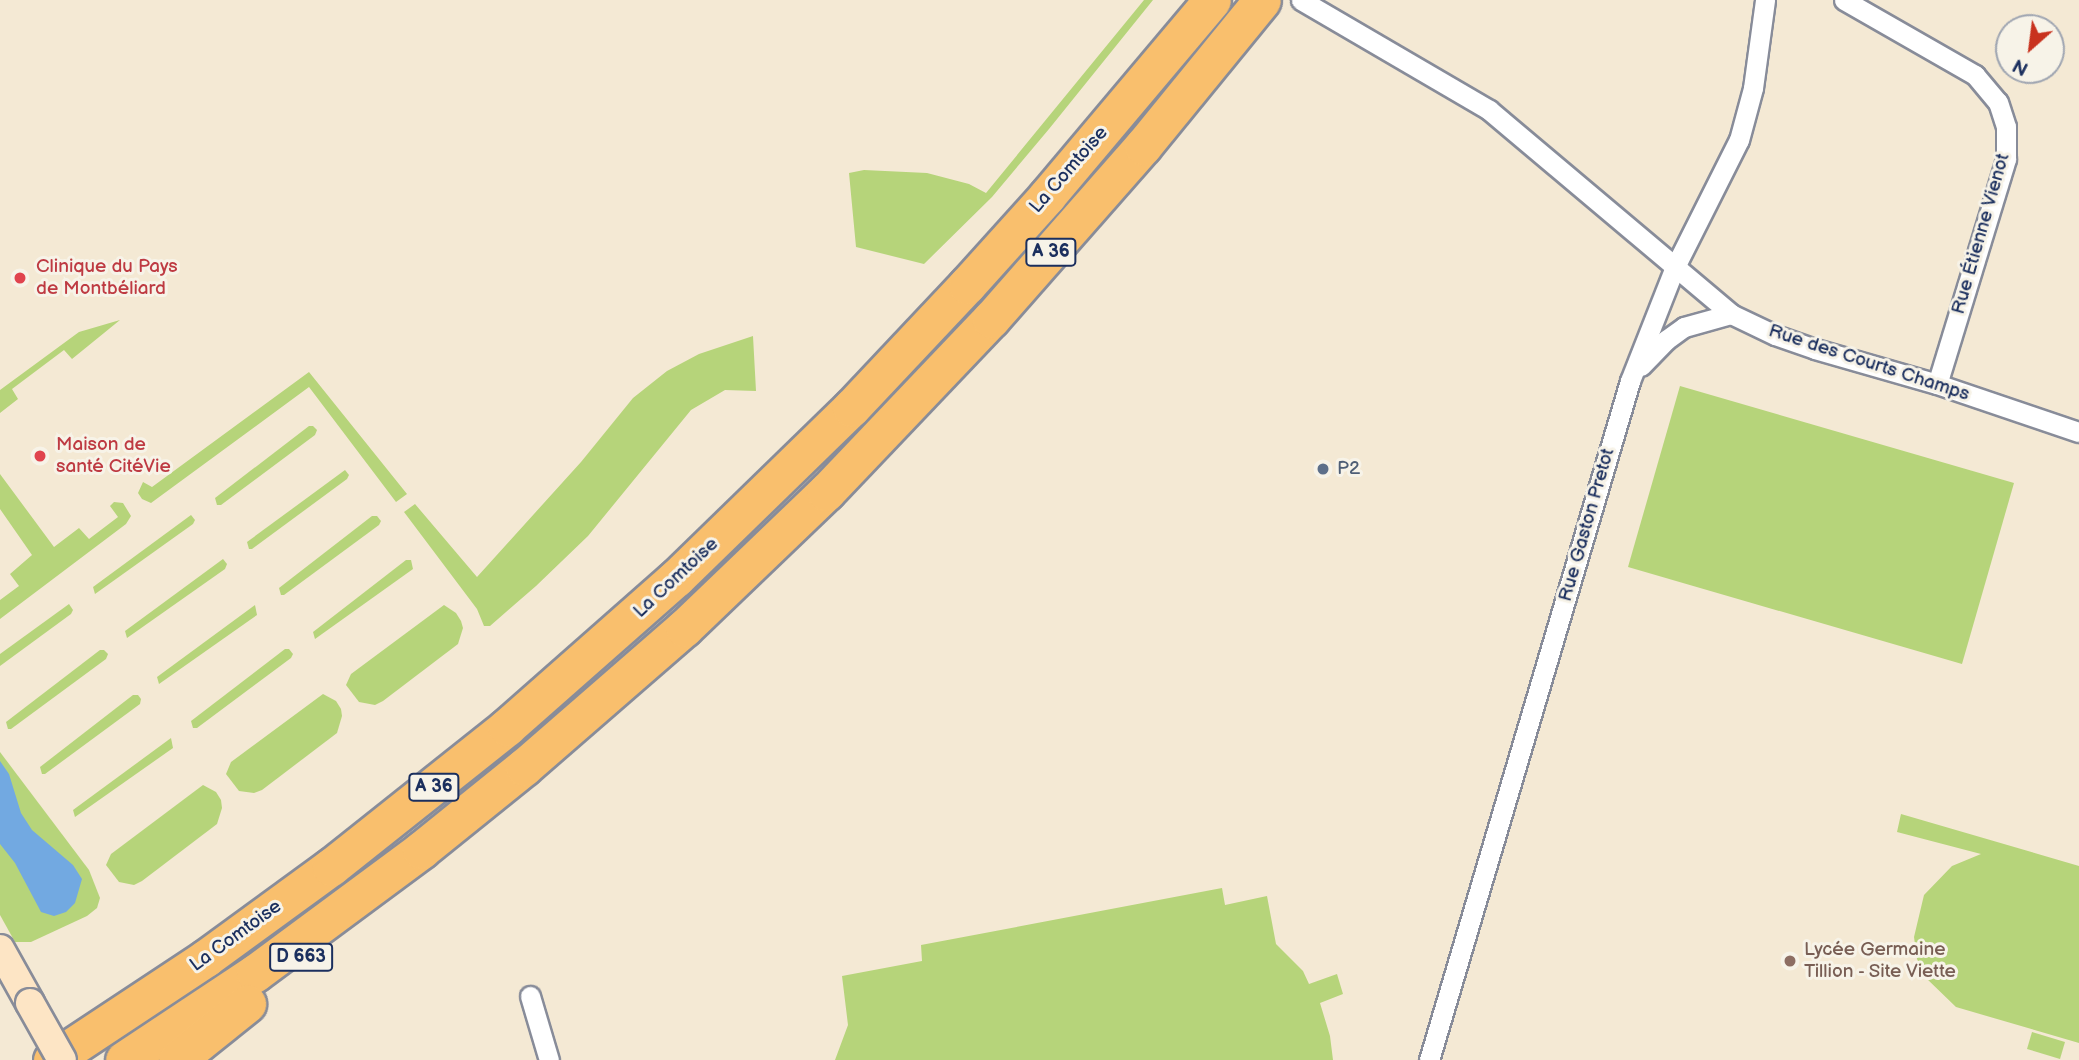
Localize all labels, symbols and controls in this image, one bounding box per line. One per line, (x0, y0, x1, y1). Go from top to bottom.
north arrow (1995, 14, 2065, 84)
text: N (2009, 53, 2033, 80)
street label: La Comtoise (1025, 122, 1113, 218)
street label: Rue Étienne Vienot (1947, 151, 2015, 317)
road number: A 36 (1025, 238, 1077, 266)
place label: Clinique du Pays de Montbéliard (36, 256, 178, 300)
marker: Clinique du Pays de Montbéliard (10, 268, 30, 288)
street label: Rue des Courts Champs (1766, 320, 1972, 406)
place label: Maison de santé CitéVie (56, 434, 171, 478)
marker: Maison de santé CitéVie (30, 446, 50, 466)
street label: Rue Gaston Pretot (1554, 446, 1620, 604)
place label: P2 (1337, 458, 1360, 480)
marker: P2 (1315, 461, 1331, 477)
street label: La Comtoise (629, 533, 723, 623)
road number: A 36 (408, 772, 460, 802)
street label: La Comtoise (186, 895, 286, 977)
place label: Lycée Germaine Tillion - Site Viette (1804, 939, 1958, 983)
road number: D 663 (268, 942, 334, 972)
marker: Lycée Germaine Tillion - Site Viette (1782, 953, 1798, 969)

